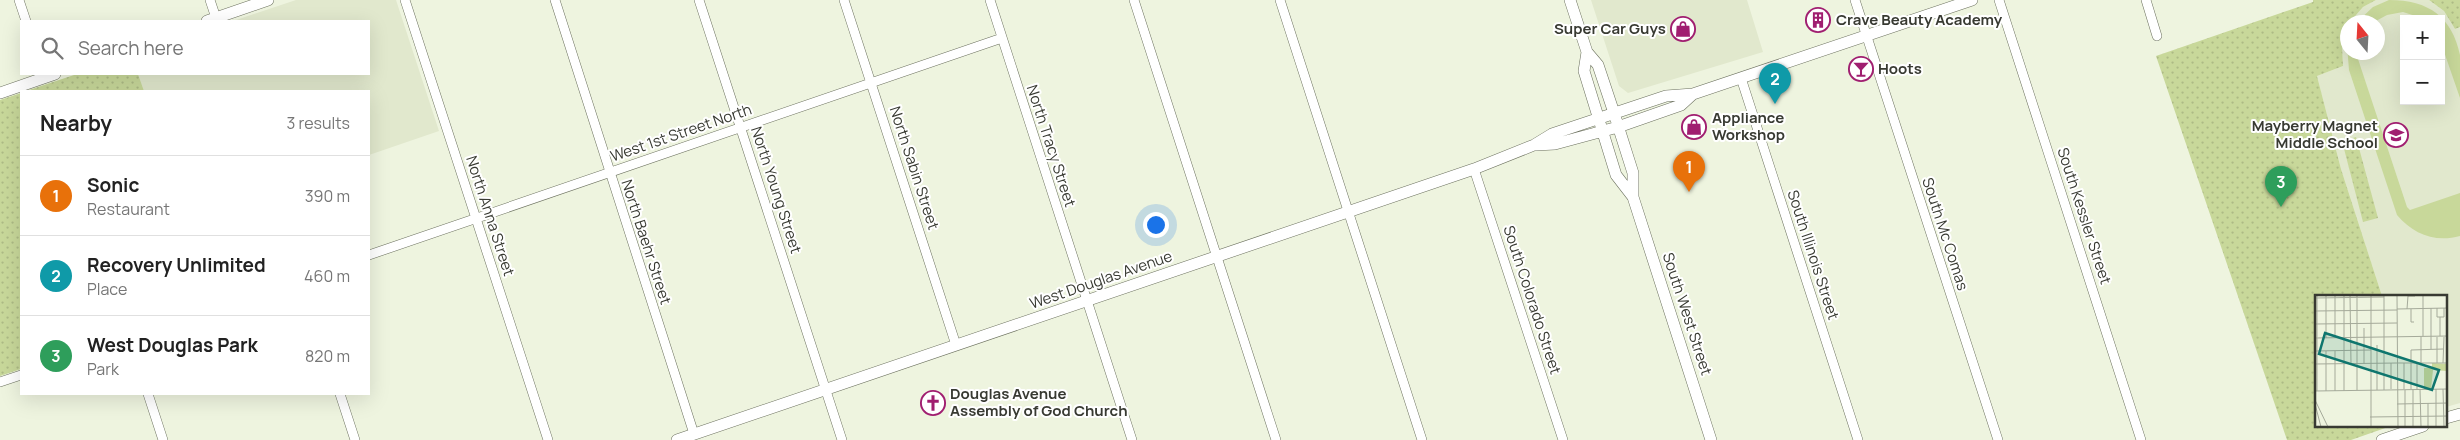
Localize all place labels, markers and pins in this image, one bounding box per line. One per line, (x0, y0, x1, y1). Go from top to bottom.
building icon: Crave Beauty Academy (1805, 7, 1831, 33)
place label: Crave Beauty Academy (1836, 9, 2003, 30)
shop icon: Super Car Guys (1670, 16, 1696, 42)
place label: Super Car Guys (1554, 18, 1666, 39)
bar icon: Hoots (1848, 56, 1874, 82)
place label: Hoots (1878, 58, 1922, 79)
pin: 2 (1759, 63, 1791, 104)
place label: Appliance Workshop (1712, 107, 1785, 145)
shop icon: Appliance Workshop (1681, 114, 1707, 140)
place label: Mayberry Magnet Middle School (2252, 115, 2378, 153)
school or university icon: Mayberry Magnet Middle School (2383, 122, 2409, 148)
pin: 1 (1673, 151, 1705, 192)
pin: 3 (2265, 166, 2297, 207)
place label: Douglas Avenue Assembly of God Church (950, 383, 1128, 421)
church icon: Douglas Avenue Assembly of God Church (920, 390, 946, 416)

